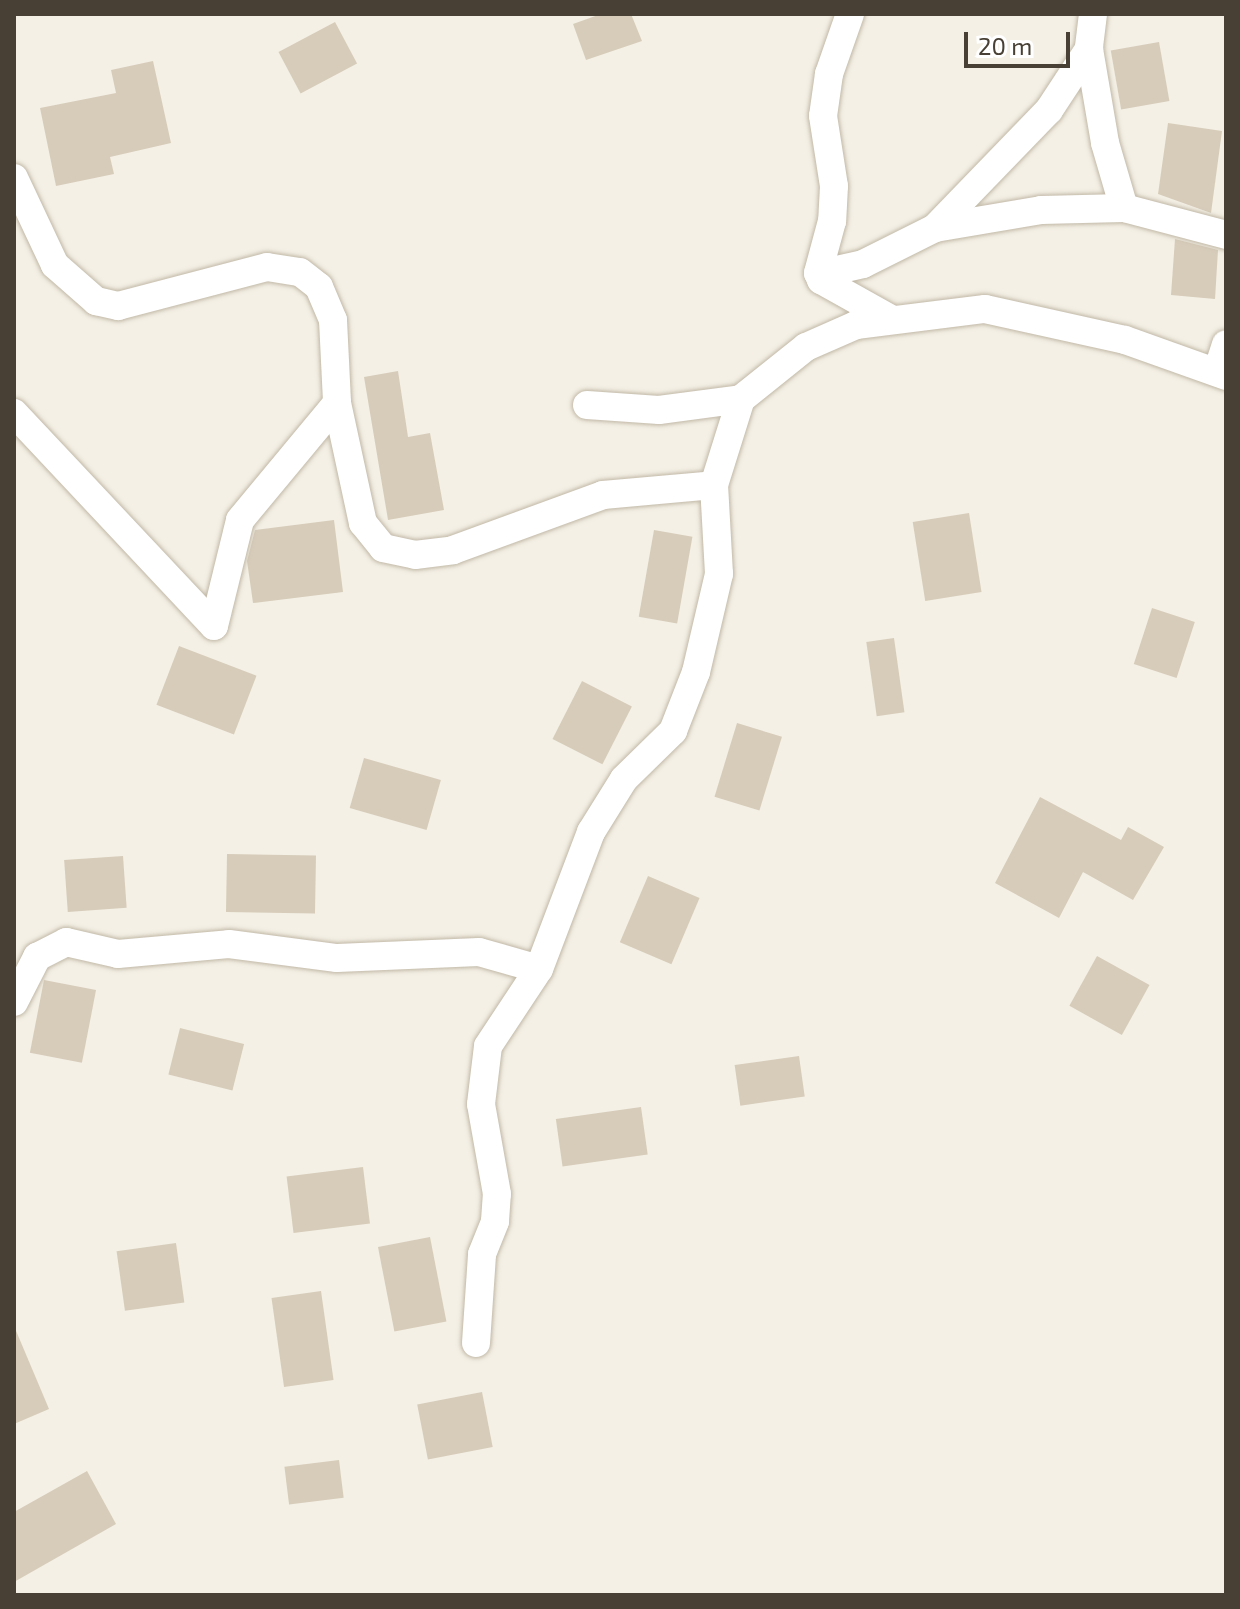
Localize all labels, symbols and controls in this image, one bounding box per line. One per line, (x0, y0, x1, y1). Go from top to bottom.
scale bar (968, 16, 1074, 66)
text: 20 m (978, 31, 1032, 60)

